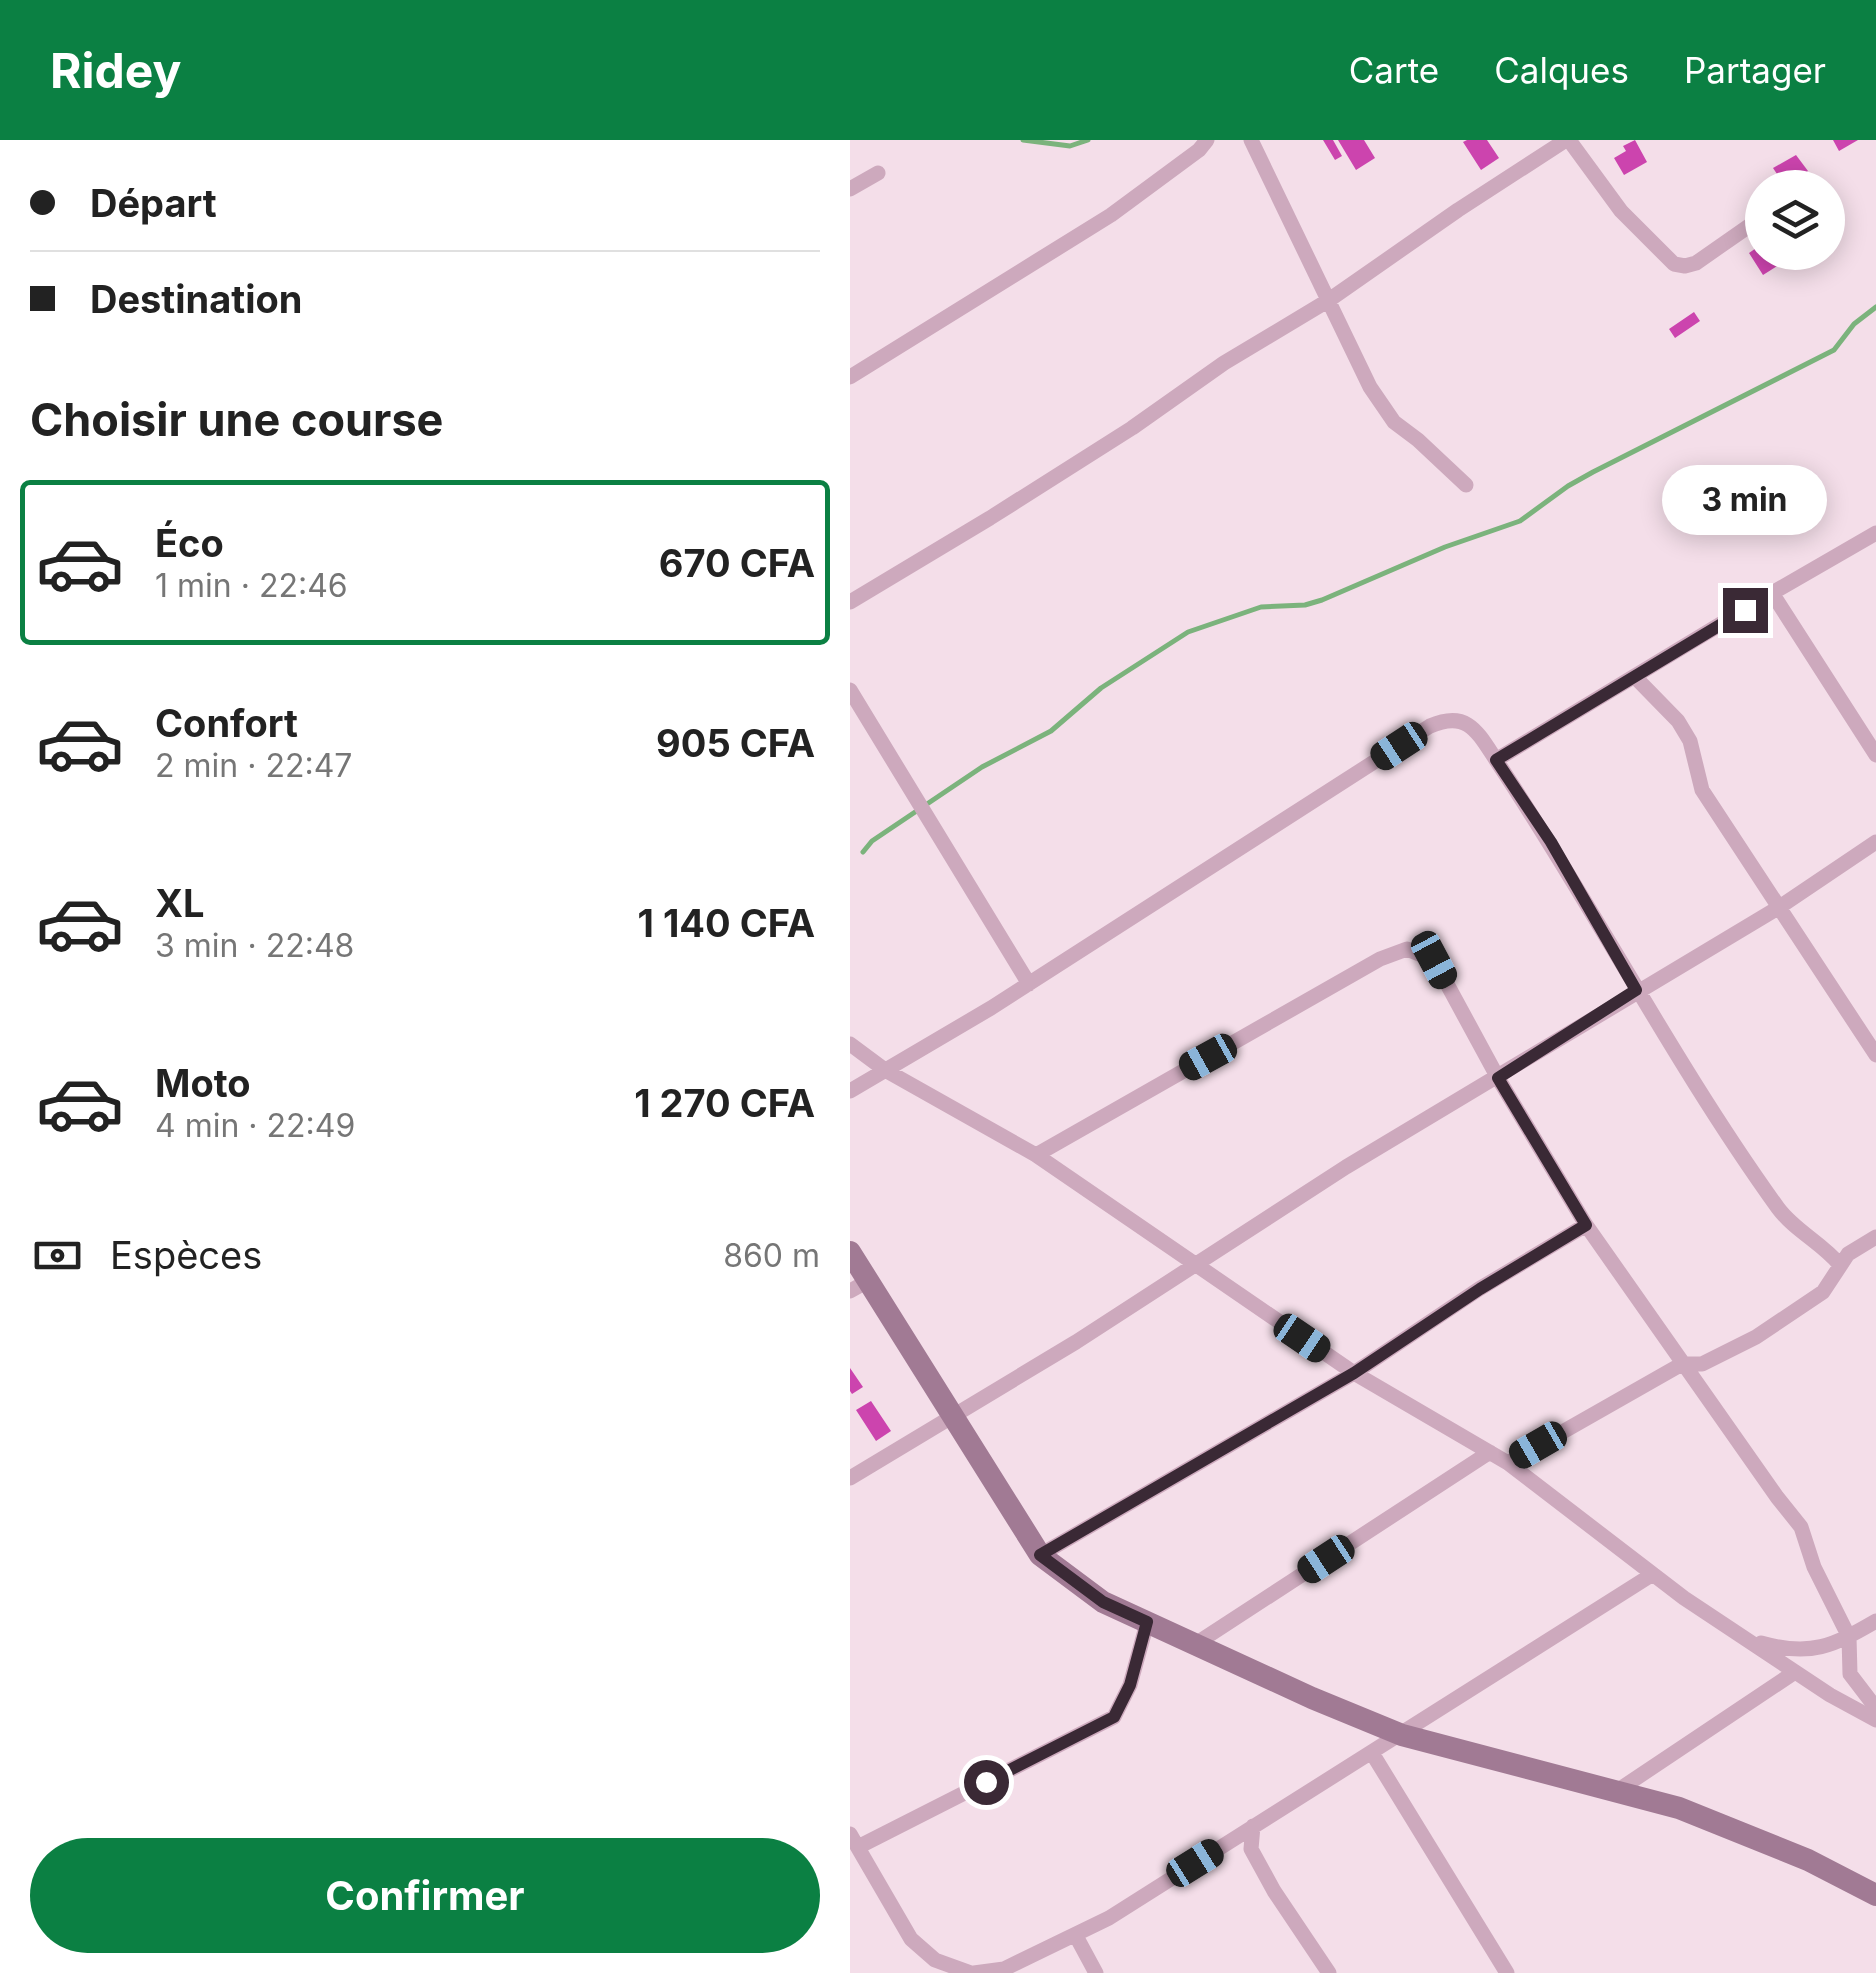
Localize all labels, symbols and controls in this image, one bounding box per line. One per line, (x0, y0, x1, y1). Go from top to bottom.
text: Ridey (50, 41, 181, 100)
text: Carte (1349, 49, 1439, 91)
text: Calques (1494, 49, 1629, 91)
text: Partager (1684, 49, 1826, 91)
map controls (1745, 170, 1845, 270)
button: layers (1745, 170, 1845, 270)
text: Départ (90, 180, 217, 226)
text: Destination (90, 276, 302, 322)
text: Choisir une course (30, 392, 443, 447)
callout: 3 min (1662, 465, 1828, 535)
text: 3 min (1701, 480, 1788, 519)
icon: car (35, 518, 125, 608)
text: Éco (155, 520, 224, 566)
text: 670 CFA (659, 540, 815, 586)
text: 1 min · 22:46 (155, 566, 348, 605)
route end (1723, 588, 1768, 633)
icon: car (35, 698, 125, 788)
text: Confort (155, 700, 298, 746)
car (1366, 717, 1432, 775)
text: 905 CFA (656, 720, 815, 766)
text: 2 min · 22:47 (155, 746, 352, 785)
icon: car (35, 878, 125, 968)
text: XL (155, 880, 205, 926)
text: 1 140 CFA (638, 900, 815, 946)
text: 3 min · 22:48 (155, 926, 354, 965)
car (1407, 926, 1461, 994)
car (1174, 1029, 1242, 1085)
icon: car (35, 1058, 125, 1148)
text: Moto (155, 1060, 251, 1106)
text: 1 270 CFA (634, 1080, 815, 1126)
text: 4 min · 22:49 (155, 1106, 355, 1145)
icon: cash (30, 1228, 85, 1283)
text: Espèces (110, 1232, 262, 1278)
text: 860 m (723, 1236, 820, 1275)
car (1269, 1309, 1335, 1367)
car (1505, 1417, 1571, 1473)
car (1293, 1530, 1359, 1588)
route start (964, 1760, 1009, 1805)
car (1162, 1834, 1228, 1892)
button: Confirmer (30, 1838, 820, 1953)

